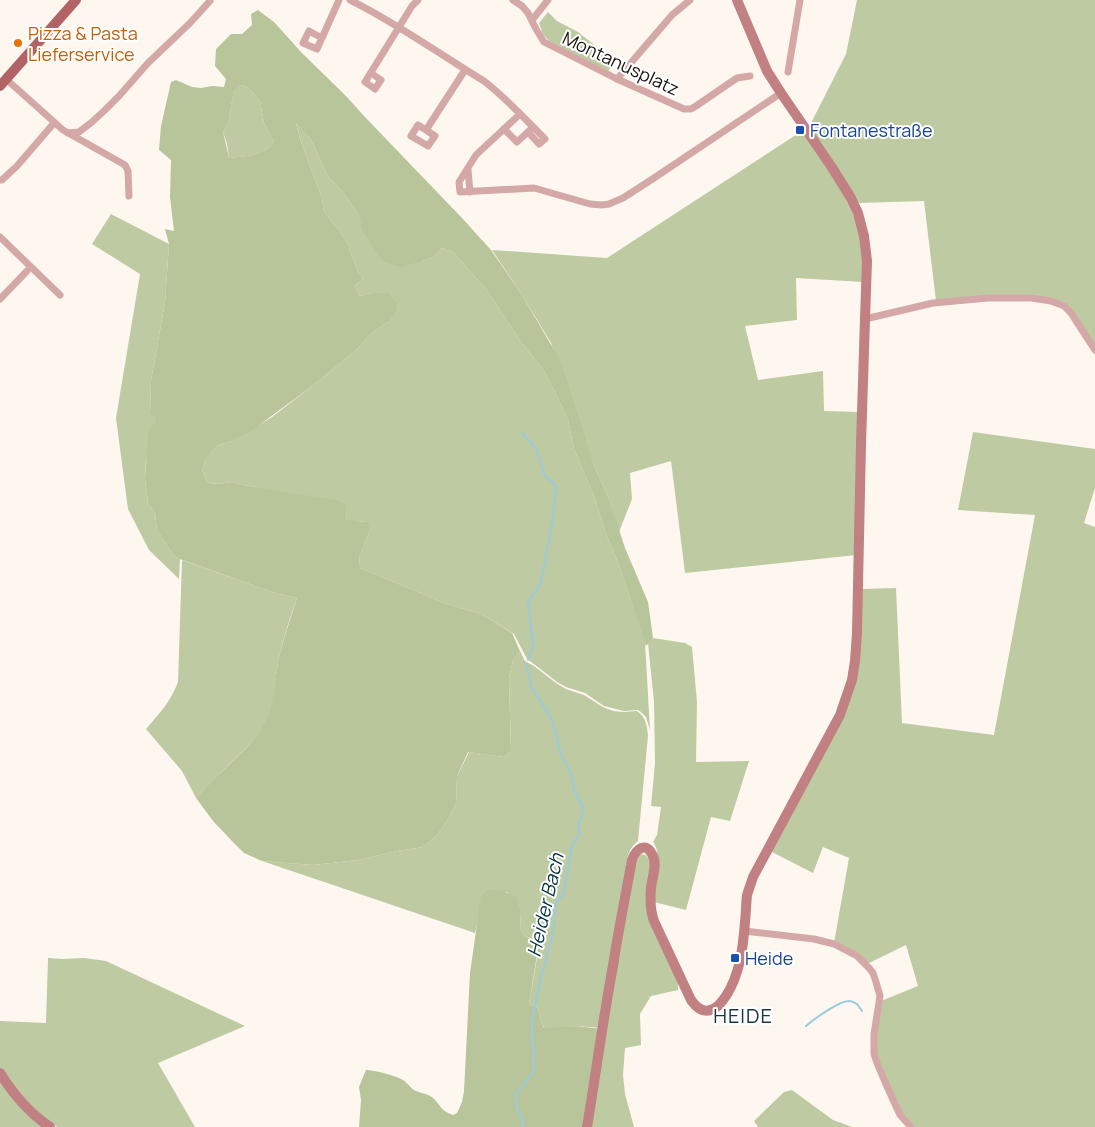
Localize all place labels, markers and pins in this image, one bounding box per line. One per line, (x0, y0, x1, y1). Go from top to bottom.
place label: Pizza & Pasta Lieferservice (28, 21, 138, 66)
marker: Pizza & Pasta Lieferservice (12, 37, 24, 49)
place label: Fontanestraße (810, 118, 933, 142)
marker: Fontanestraße (794, 124, 806, 136)
place label: Heide (745, 946, 793, 970)
marker: Heide (729, 952, 741, 964)

